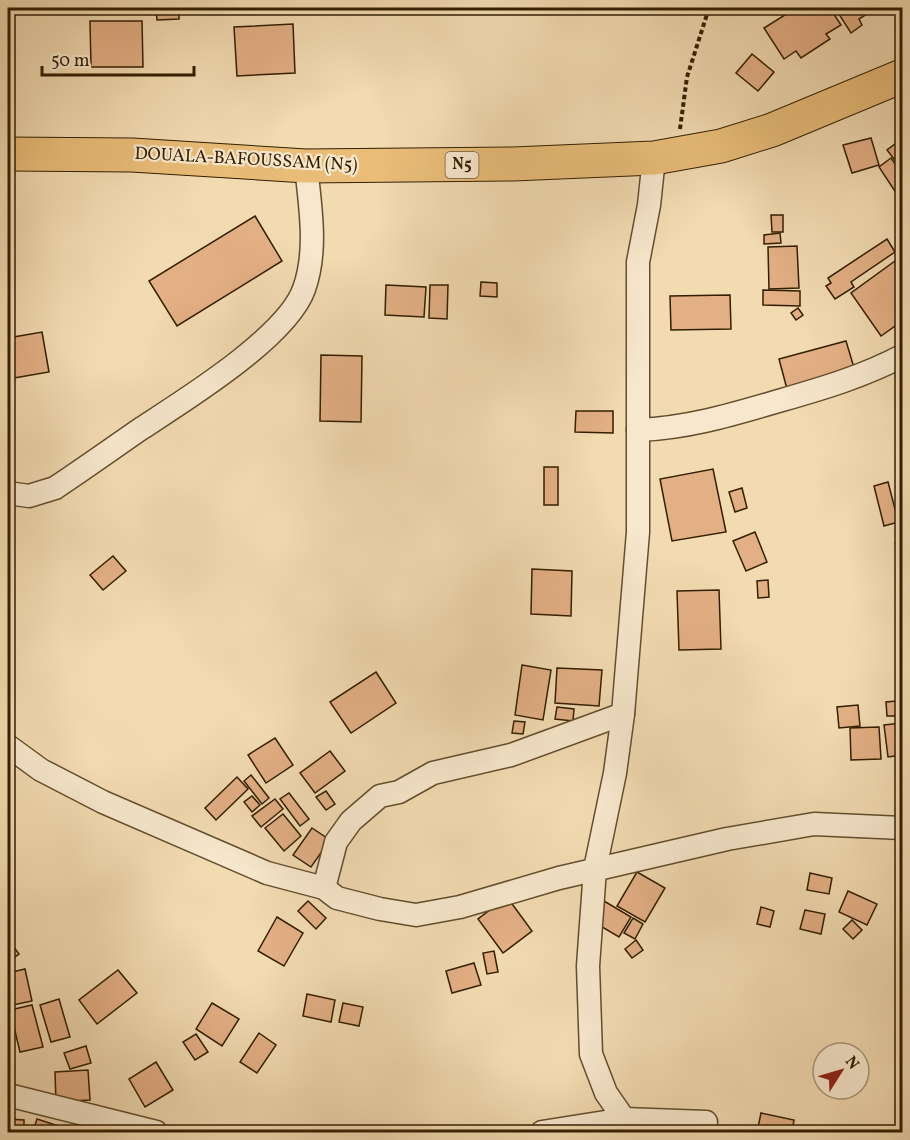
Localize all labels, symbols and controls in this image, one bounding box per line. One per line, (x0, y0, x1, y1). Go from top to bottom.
scale bar (42, 39, 194, 77)
text: 50 m (51, 49, 90, 74)
street label: DOUALA-BAFOUSSAM (N5) (134, 142, 358, 178)
road number: N5 (446, 152, 478, 178)
north arrow (811, 1041, 871, 1101)
text: N (839, 1052, 864, 1075)

